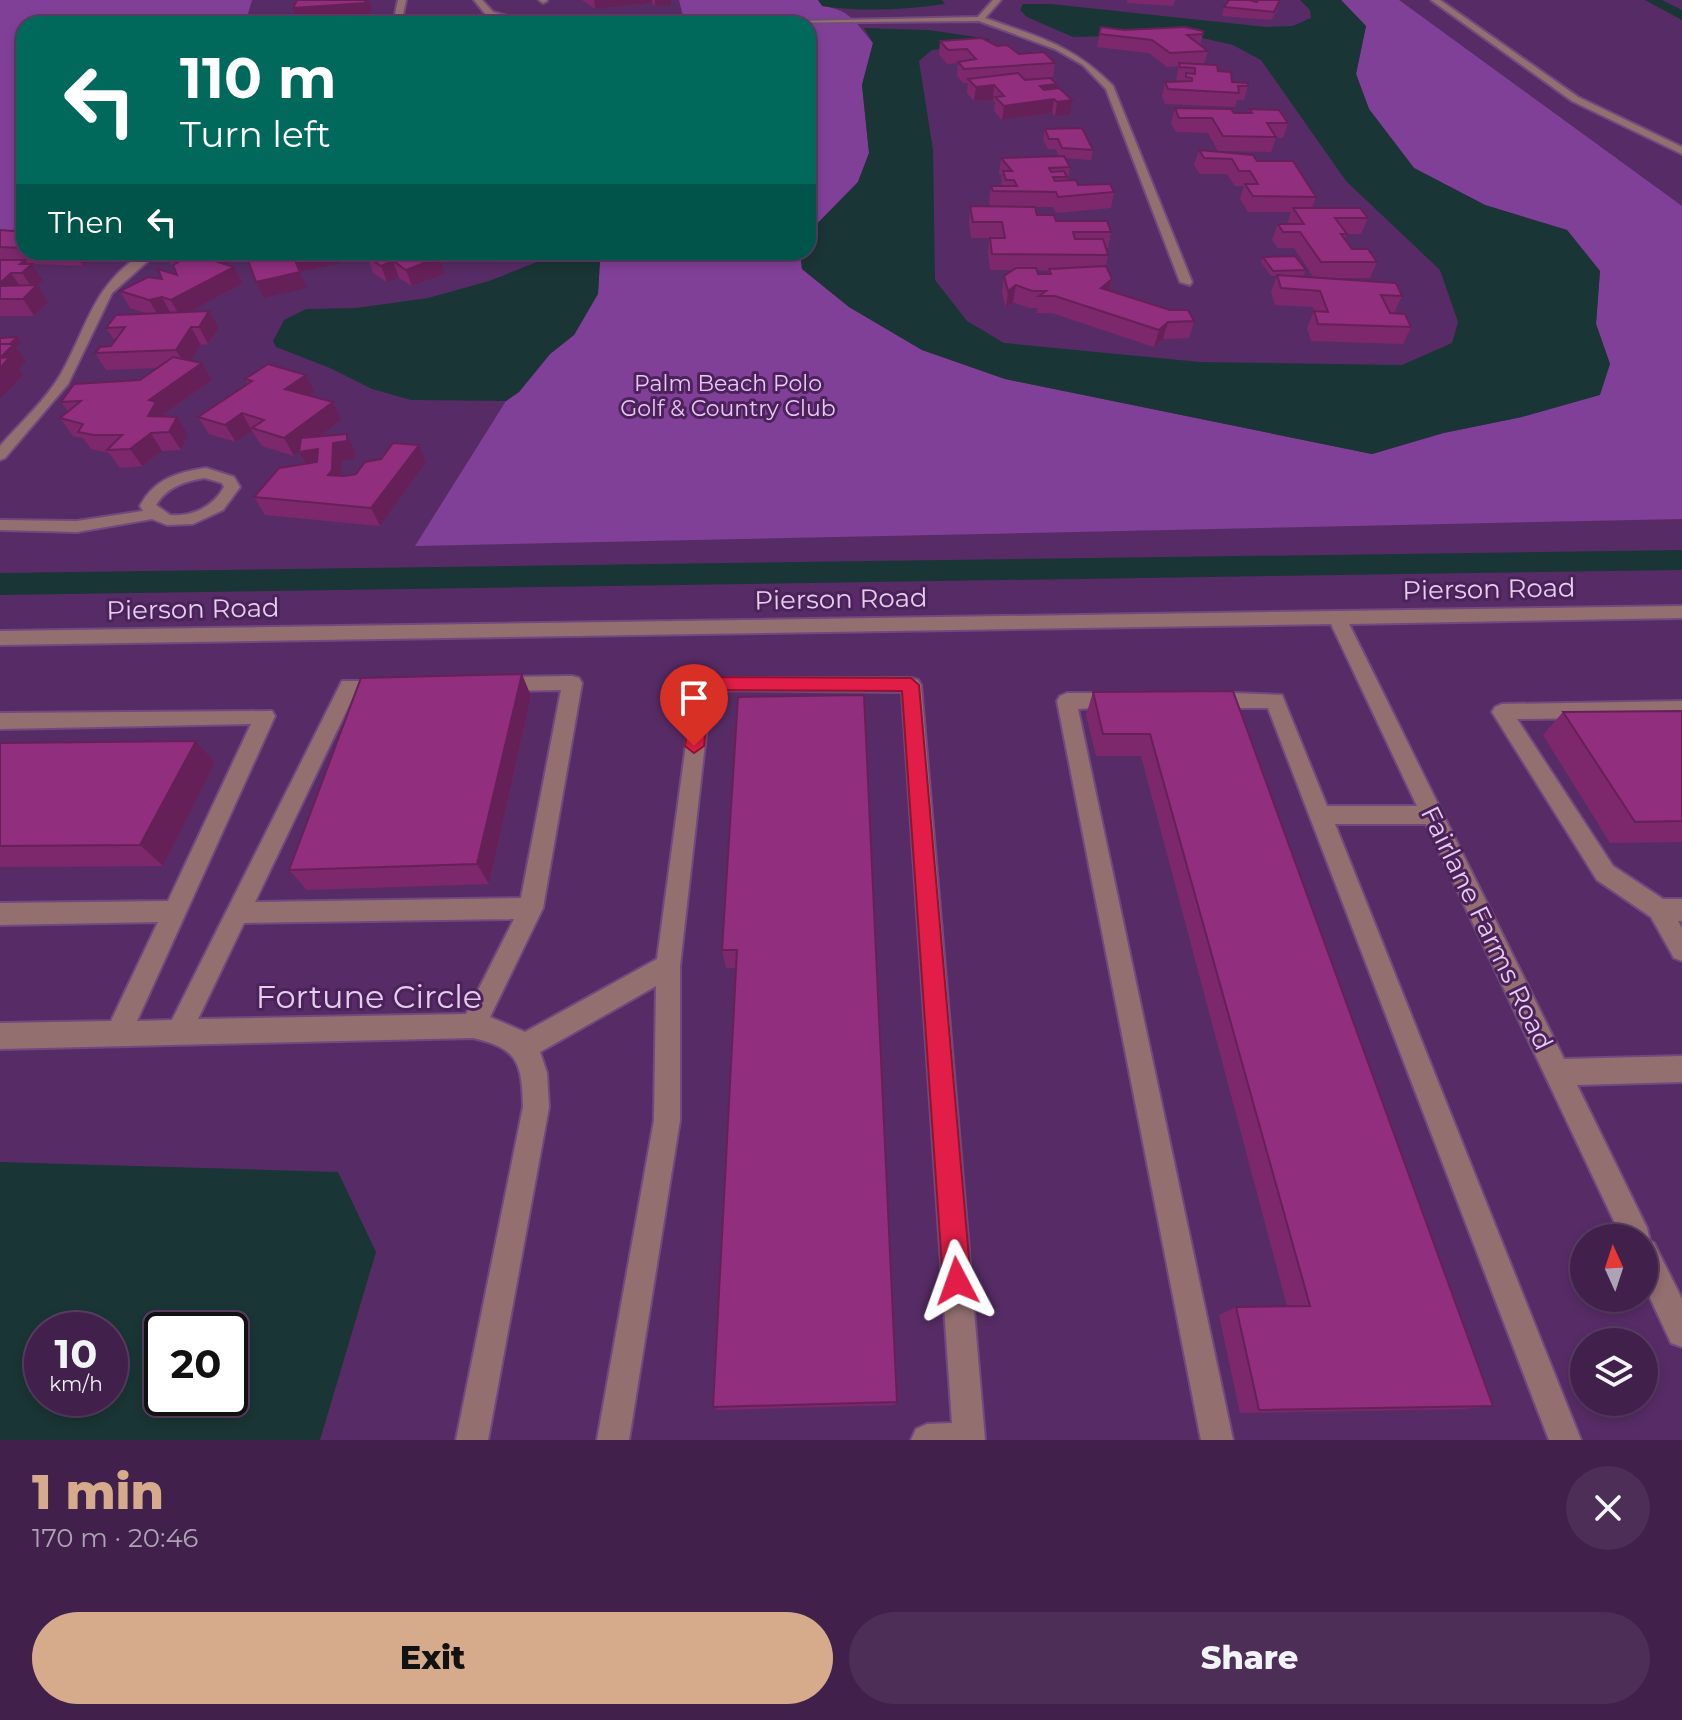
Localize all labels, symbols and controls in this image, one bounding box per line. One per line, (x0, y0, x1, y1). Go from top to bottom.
text: 110 m (180, 44, 337, 112)
icon: left (48, 48, 152, 152)
text: Turn left (180, 112, 331, 156)
icon: left (140, 200, 184, 244)
text: Then (48, 204, 124, 241)
park label: Palm Beach Polo Golf & Country Club (620, 370, 836, 422)
street label: Pierson Road (1402, 571, 1576, 607)
street label: Pierson Road (754, 581, 928, 617)
street label: Pierson Road (106, 591, 280, 627)
pin (660, 664, 728, 746)
icon: arrive (672, 676, 716, 720)
street label: Fairlane Farms Road (1414, 801, 1560, 1055)
street label: Fortune Circle (256, 977, 482, 1016)
north arrow (1570, 1224, 1658, 1312)
map controls (1570, 1224, 1658, 1416)
position arrow (915, 1239, 999, 1323)
speed limit sign: 20 (144, 1312, 248, 1416)
button: layers (1570, 1328, 1658, 1416)
text: 10 (55, 1329, 97, 1378)
text: km/h (49, 1372, 103, 1396)
text: 1 min (32, 1463, 164, 1521)
button: close (1566, 1466, 1650, 1550)
text: 170 m · 20:46 (32, 1522, 198, 1554)
button: Exit (32, 1612, 833, 1704)
button: Share (849, 1612, 1650, 1704)

